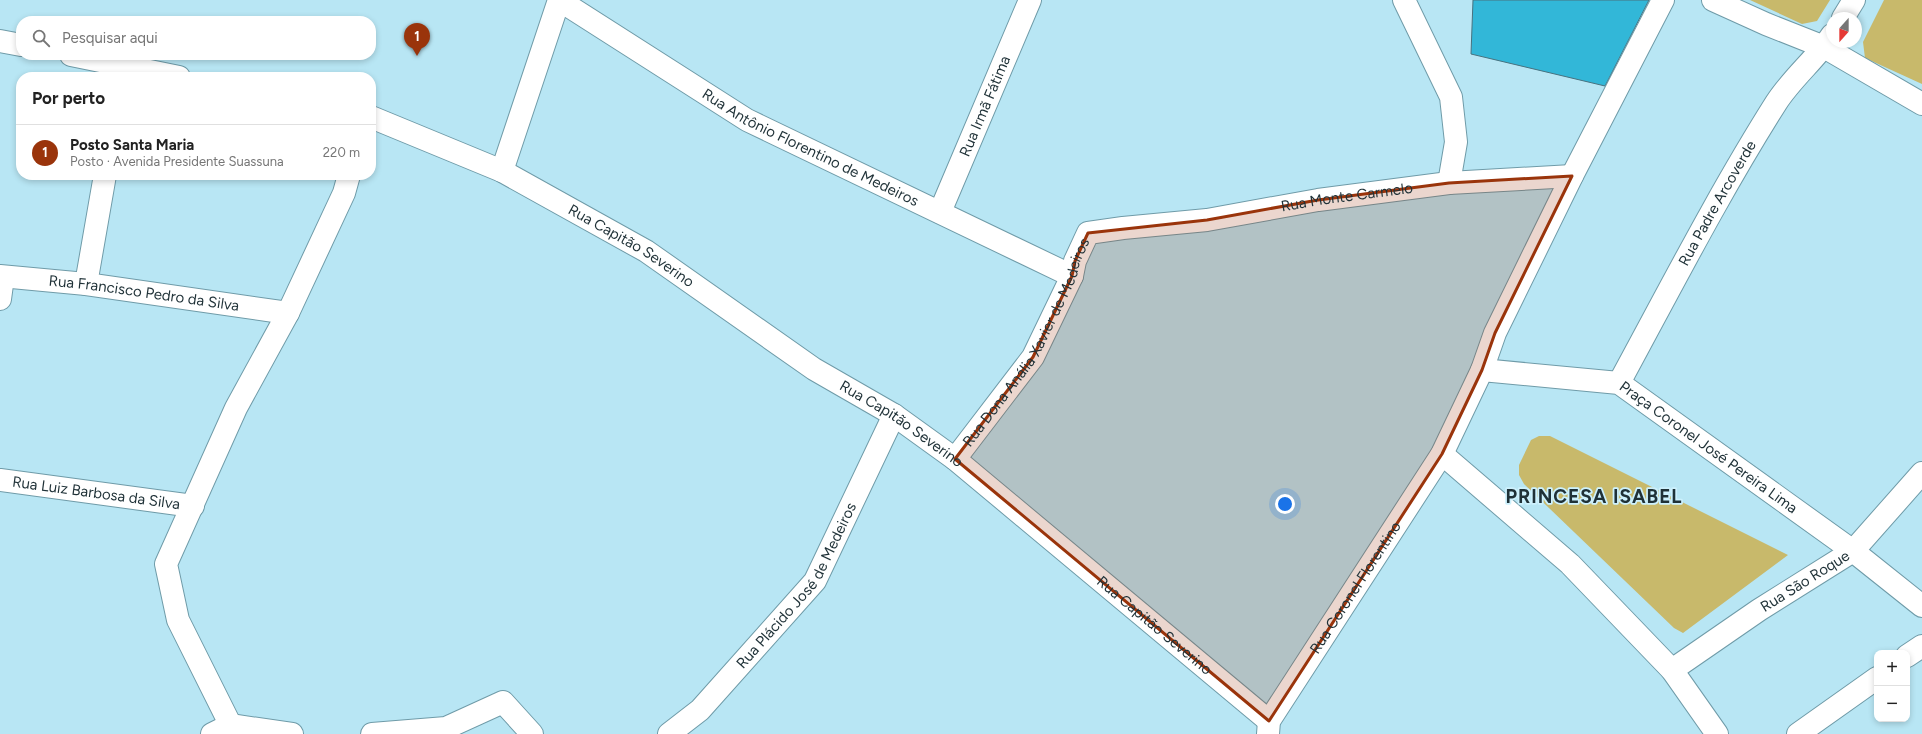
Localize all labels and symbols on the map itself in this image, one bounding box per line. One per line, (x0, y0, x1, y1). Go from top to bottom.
north arrow (1826, 12, 1862, 48)
pin: 1 (404, 23, 430, 56)
street label: Rua Irmã Fátima (956, 53, 1014, 159)
street label: Rua Antônio Florentino de Medeiros (699, 85, 922, 210)
street label: Rua Padre Arcoverde (1675, 137, 1760, 269)
street label: Rua Monte Carmelo (1279, 179, 1414, 216)
street label: Rua Capitão Severino (565, 201, 698, 291)
street label: Rua Dona Anália Xavier de Medeiros (959, 235, 1093, 450)
street label: Rua Francisco Pedro da Silva (48, 272, 240, 315)
street label: Rua Capitão Severino (836, 377, 967, 471)
street label: Praça Coronel José Pereira Lima (1616, 377, 1801, 517)
street label: Rua Luiz Barbosa da Silva (11, 473, 181, 513)
district label: PRINCESA ISABEL (1505, 485, 1683, 508)
your location (1275, 494, 1295, 514)
street label: Rua Plácido José de Medeiros (732, 500, 860, 672)
street label: Rua Coronel Florentino (1306, 518, 1405, 657)
street label: Rua São Roque (1757, 546, 1853, 616)
street label: Rua Capitão Severino (1093, 572, 1216, 679)

